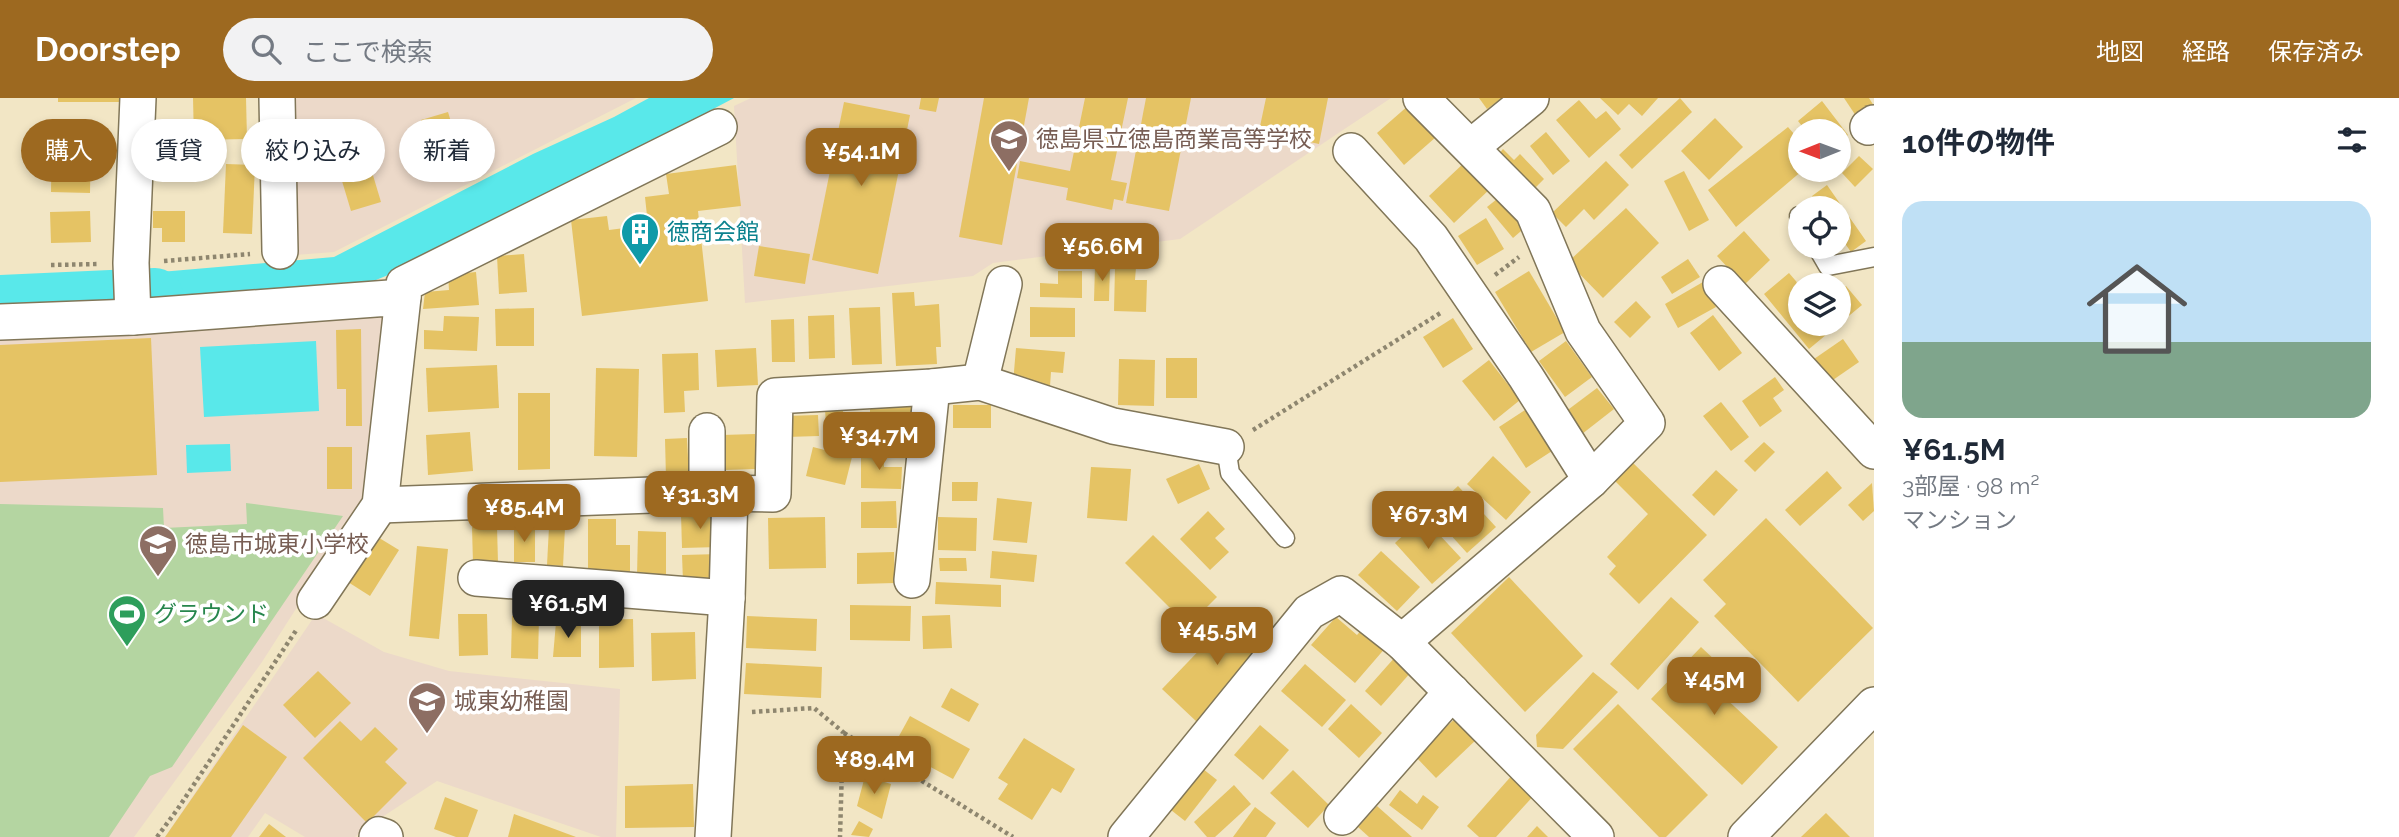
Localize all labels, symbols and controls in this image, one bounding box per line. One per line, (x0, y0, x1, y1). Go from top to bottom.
search box (223, 18, 713, 81)
text: Doorstep (35, 30, 181, 69)
icon: search (247, 30, 285, 68)
text: ここで検索 (303, 37, 433, 67)
text: 地図 (2096, 37, 2144, 66)
text: 経路 (2182, 37, 2230, 66)
text: 保存済み (2268, 37, 2364, 66)
school or university icon: 徳島県立徳島商業高等学校 (988, 118, 1030, 173)
chip: 購入 (21, 119, 117, 182)
chip: 賃貸 (131, 119, 227, 182)
chip: 絞り込み (241, 119, 385, 182)
chip: 新着 (399, 119, 495, 182)
north arrow (1788, 119, 1852, 182)
map controls (1788, 119, 1851, 336)
icon: filters (2333, 121, 2371, 159)
place label: 徳島県立徳島商業高等学校 (1036, 125, 1312, 152)
text: 10件の物件 (1902, 125, 2055, 160)
pin: ¥54.1M (804, 129, 918, 188)
text: ¥54.1M (822, 137, 900, 164)
button: locate (1788, 196, 1851, 259)
building icon: 徳商会館 (619, 211, 661, 266)
place label: 徳商会館 (667, 218, 759, 245)
pin: ¥56.6M (1045, 223, 1159, 283)
text: ¥56.6M (1061, 232, 1143, 259)
icon: home (2074, 246, 2200, 372)
button: layers (1788, 273, 1851, 336)
pin: ¥34.7M (822, 412, 936, 472)
text: ¥34.7M (839, 421, 919, 448)
text: ¥61.5M (1902, 432, 2006, 467)
pin: ¥31.3M (643, 472, 757, 531)
text: 3部屋 · 98 m² (1902, 472, 2039, 499)
text: ¥31.3M (661, 480, 739, 507)
pin: ¥85.4M (467, 484, 581, 544)
pin: ¥67.3M (1371, 491, 1485, 551)
text: ¥85.4M (483, 493, 565, 520)
text: ¥67.3M (1388, 500, 1468, 527)
text: マンション (1902, 506, 2017, 533)
school or university icon: 徳島市城東小学校 (137, 523, 179, 578)
place label: 徳島市城東小学校 (185, 530, 369, 557)
pin: ¥61.5M (511, 580, 625, 640)
text: ¥61.5M (528, 589, 608, 616)
sports icon: グラウンド (106, 593, 148, 648)
place label: グラウンド (154, 600, 269, 627)
pin: ¥45.5M (1160, 608, 1274, 667)
text: ¥45.5M (1177, 616, 1257, 643)
pin: ¥45M (1673, 658, 1755, 717)
text: ¥45M (1683, 666, 1745, 693)
school or university icon: 城東幼稚園 (406, 680, 448, 735)
place label: 城東幼稚園 (454, 687, 569, 714)
pin: ¥89.4M (817, 736, 931, 796)
text: ¥89.4M (833, 745, 915, 772)

